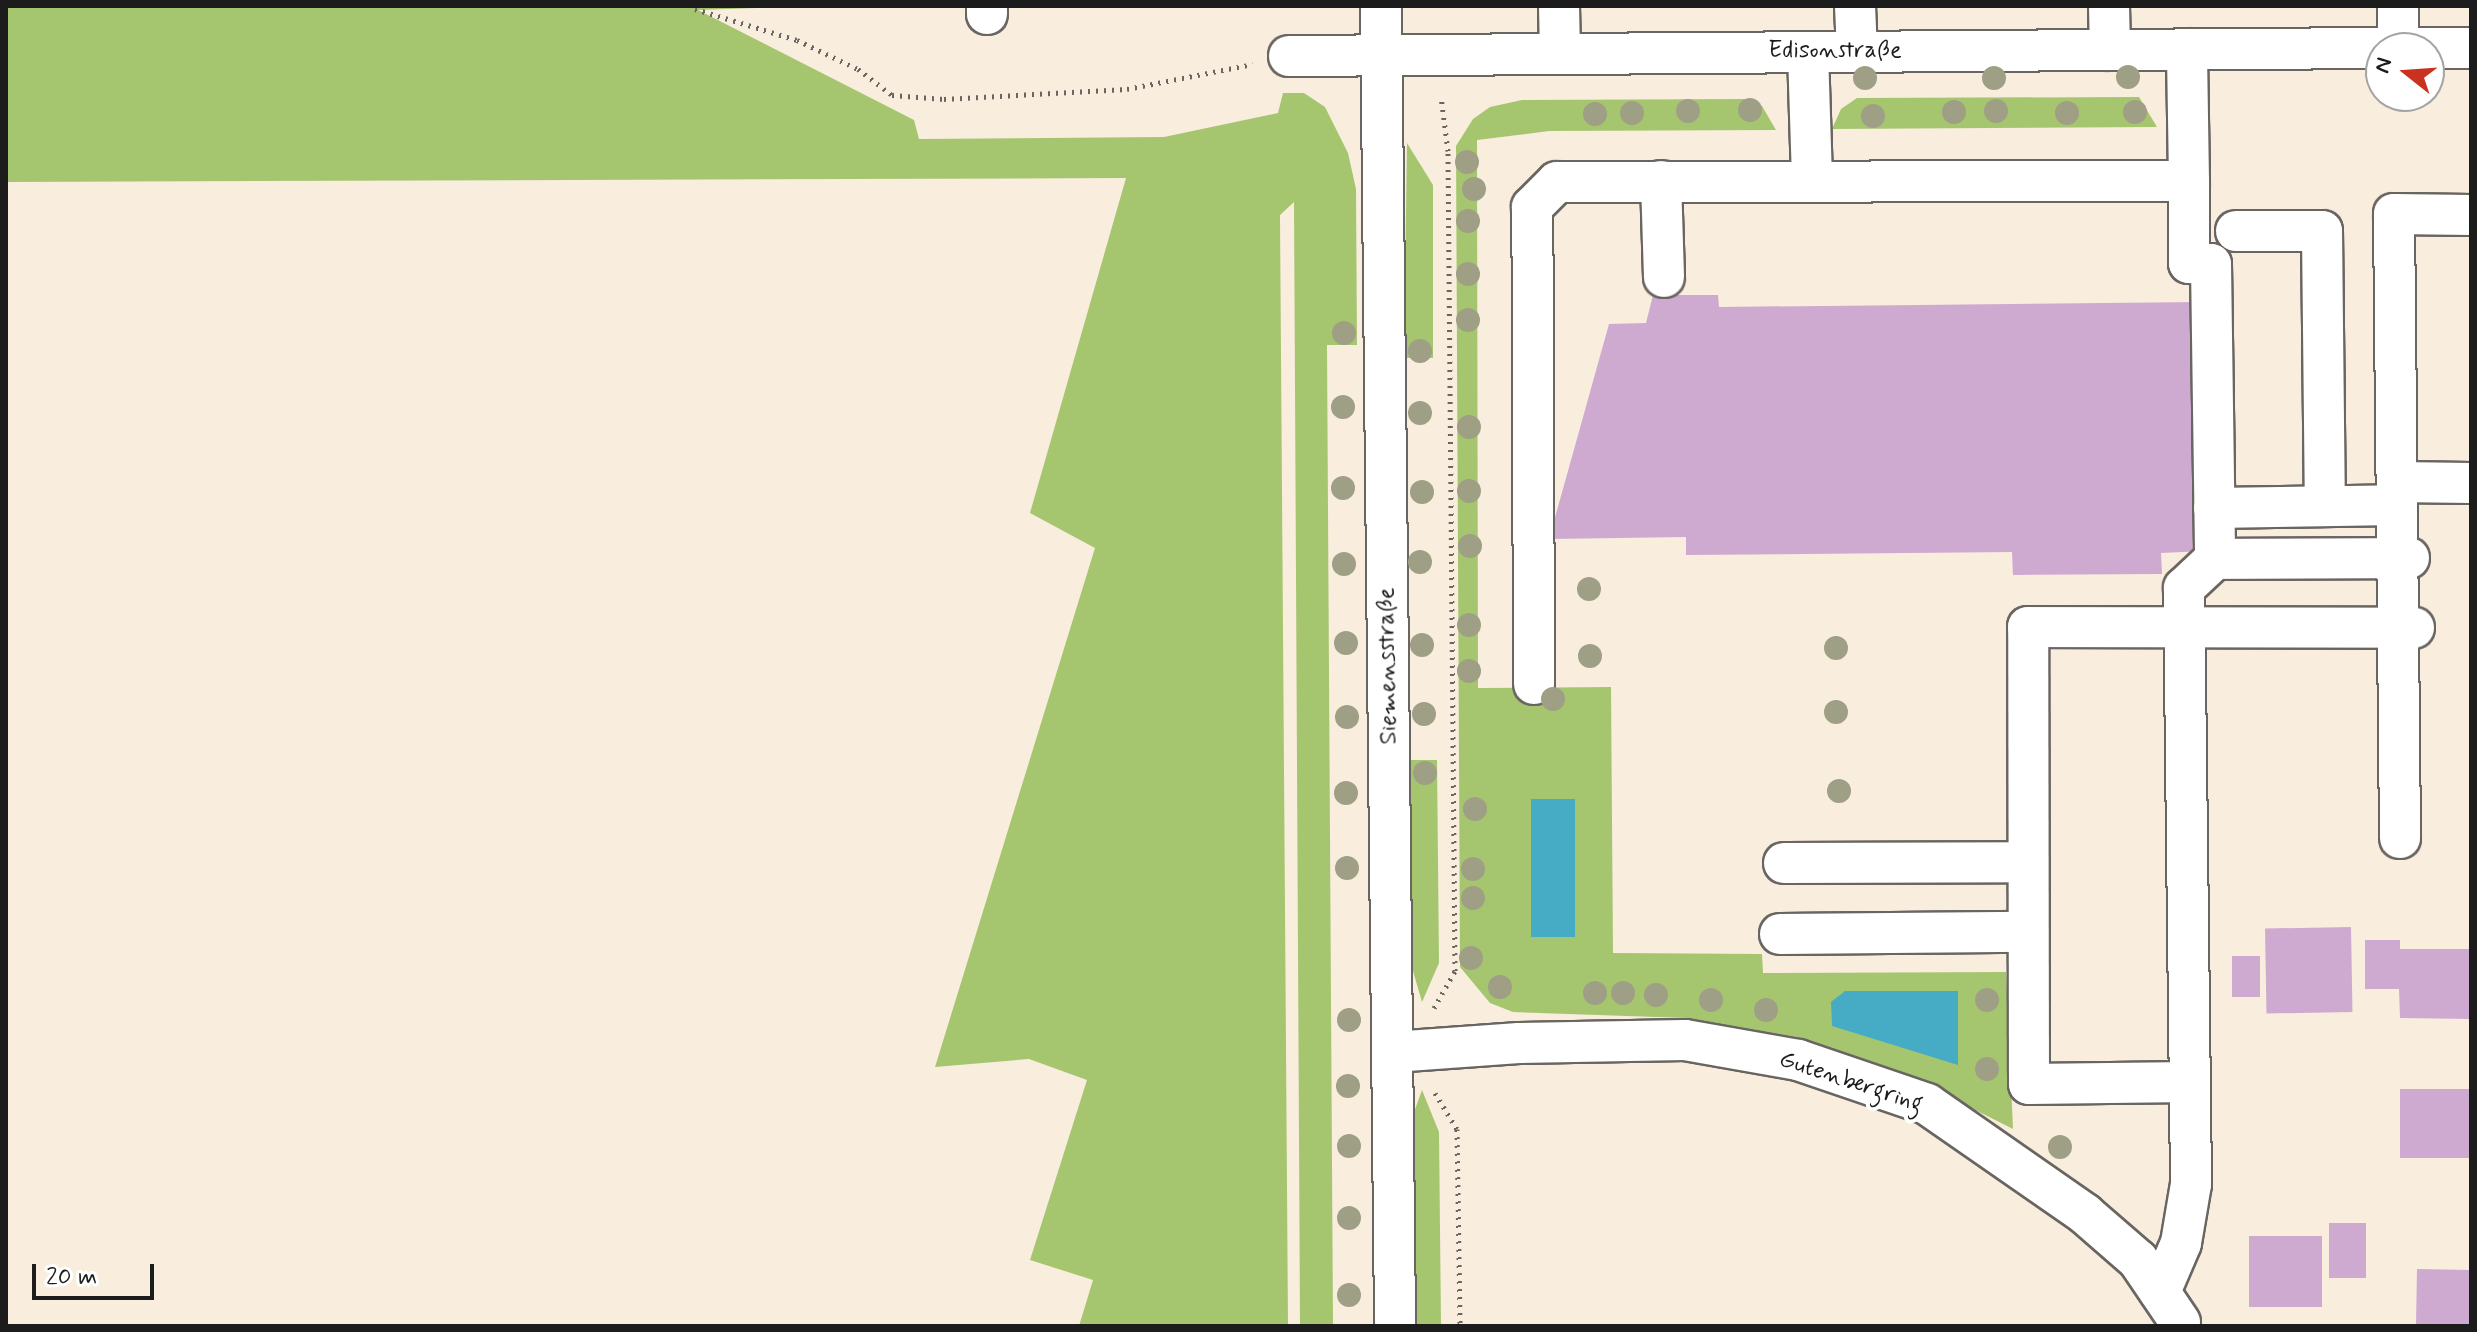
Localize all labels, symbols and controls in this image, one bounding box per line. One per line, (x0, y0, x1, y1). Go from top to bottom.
north arrow (2365, 32, 2445, 112)
street label: Edisonstraße (1768, 37, 1902, 65)
text: N (2368, 54, 2399, 77)
street label: Siemensstraße (1372, 587, 1404, 745)
street label: Gutenbergring (1775, 1045, 1927, 1119)
scale bar (36, 1248, 158, 1298)
text: 20 m (46, 1262, 97, 1293)

